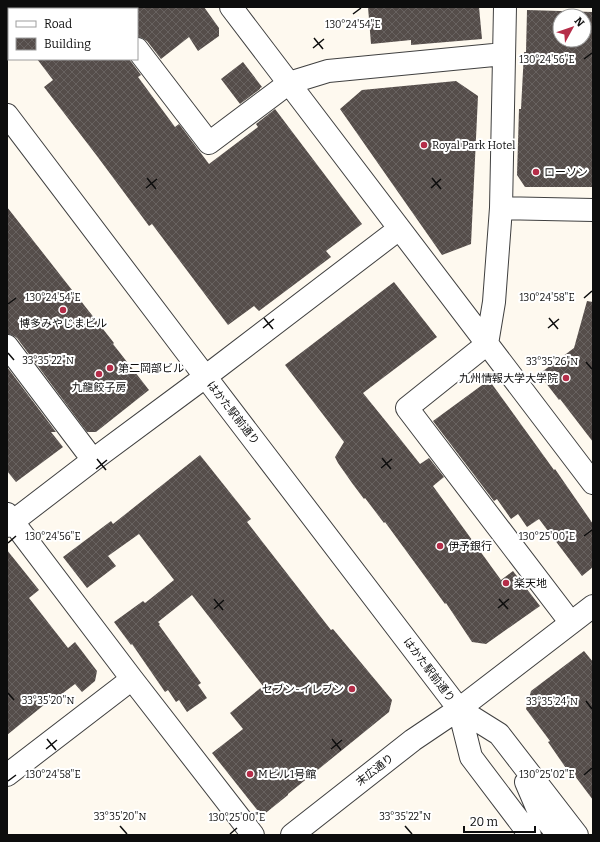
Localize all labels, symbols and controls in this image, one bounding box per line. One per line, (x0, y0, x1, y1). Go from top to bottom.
legend (8, 8, 138, 60)
north arrow (552, 8, 592, 48)
text: N (572, 14, 587, 30)
text: Road (44, 17, 72, 31)
text: 130°24'54"E (325, 19, 381, 31)
text: Building (44, 37, 91, 51)
text: 130°24'56"E (519, 54, 575, 66)
place label: Royal Park Hotel (432, 139, 515, 152)
marker: Royal Park Hotel (419, 140, 429, 150)
place label: ローソン (544, 166, 588, 179)
marker: ローソン (531, 167, 541, 177)
text: 130°24'54"E (25, 292, 81, 304)
text: 130°24'58"E (519, 292, 575, 304)
marker: 博多みやじまビル (58, 305, 68, 315)
place label: 博多みやじまビル (19, 317, 107, 330)
text: 33°35'22"N (22, 355, 74, 367)
text: 33°35'26"N (526, 356, 578, 368)
place label: 第二岡部ビル (118, 362, 184, 375)
marker: 第二岡部ビル (105, 363, 115, 373)
marker: 九龍餃子房 (94, 369, 104, 379)
place label: 九州情報大学大学院 (459, 372, 558, 385)
marker: 九州情報大学大学院 (561, 373, 571, 383)
street label: はかた駅前通り (204, 379, 262, 447)
place label: 九龍餃子房 (72, 381, 127, 394)
text: 130°24'56"E (25, 531, 81, 543)
text: 130°25'00"E (519, 531, 575, 543)
place label: 伊予銀行 (448, 540, 492, 553)
marker: 伊予銀行 (435, 541, 445, 551)
place label: 楽天地 (514, 577, 547, 590)
marker: 楽天地 (501, 578, 511, 588)
street label: はかた駅前通り (401, 635, 457, 705)
place label: セブン-イレブン (262, 683, 344, 696)
marker: セブン-イレブン (347, 684, 357, 694)
text: 33°35'20"N (22, 695, 74, 707)
text: 33°35'24"N (526, 696, 578, 708)
street label: 末広通り (354, 751, 396, 789)
place label: Mビル1号館 (258, 768, 316, 781)
text: 130°24'58"E (25, 769, 81, 781)
marker: Mビル1号館 (245, 769, 255, 779)
text: 130°25'02"E (519, 769, 575, 781)
scale bar (464, 808, 535, 834)
text: 33°35'20"N (94, 811, 146, 823)
text: 33°35'22"N (379, 811, 431, 823)
text: 130°25'00"E (209, 812, 265, 824)
text: 20 m (470, 815, 499, 829)

